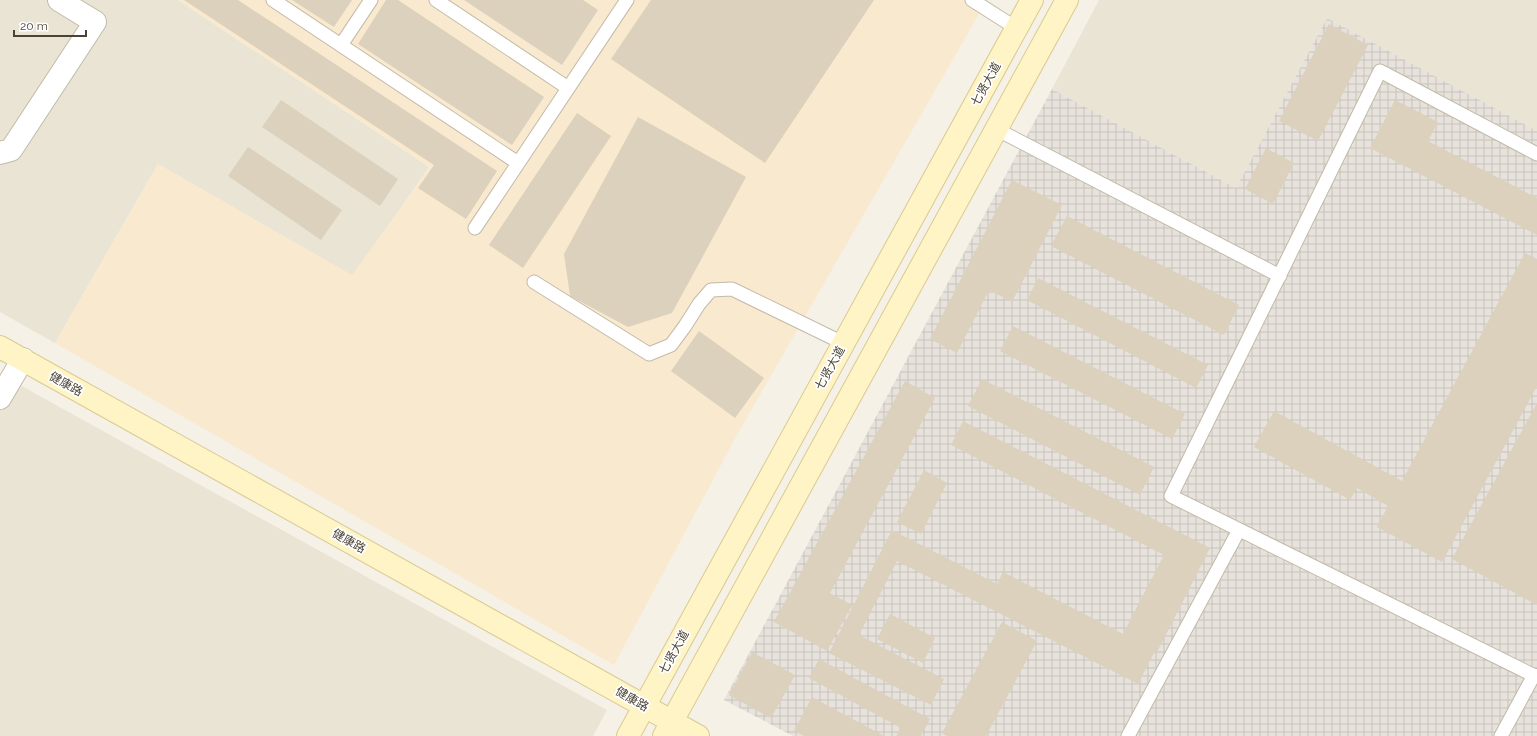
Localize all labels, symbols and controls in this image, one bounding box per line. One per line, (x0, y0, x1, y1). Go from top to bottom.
scale bar (14, 12, 86, 38)
text: 20 m (20, 19, 48, 33)
street label: 七贤大道 (968, 60, 1004, 108)
street label: 七贤大道 (812, 344, 848, 392)
street label: 健康路 (47, 369, 85, 399)
street label: 健康路 (330, 526, 368, 556)
street label: 七贤大道 (656, 628, 692, 676)
street label: 健康路 (613, 684, 651, 714)

